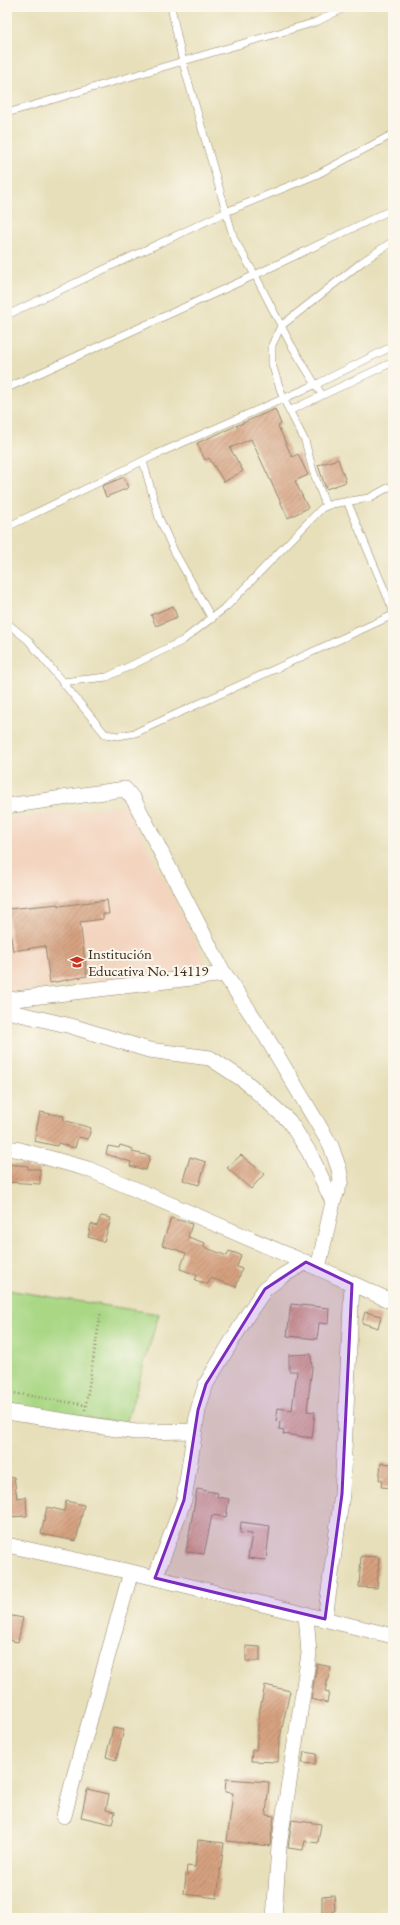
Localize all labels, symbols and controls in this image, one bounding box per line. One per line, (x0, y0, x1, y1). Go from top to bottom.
place label: Institución Educativa No. 14119 (88, 944, 209, 980)
school or university icon: Institución Educativa No. 14119 (69, 954, 85, 970)

